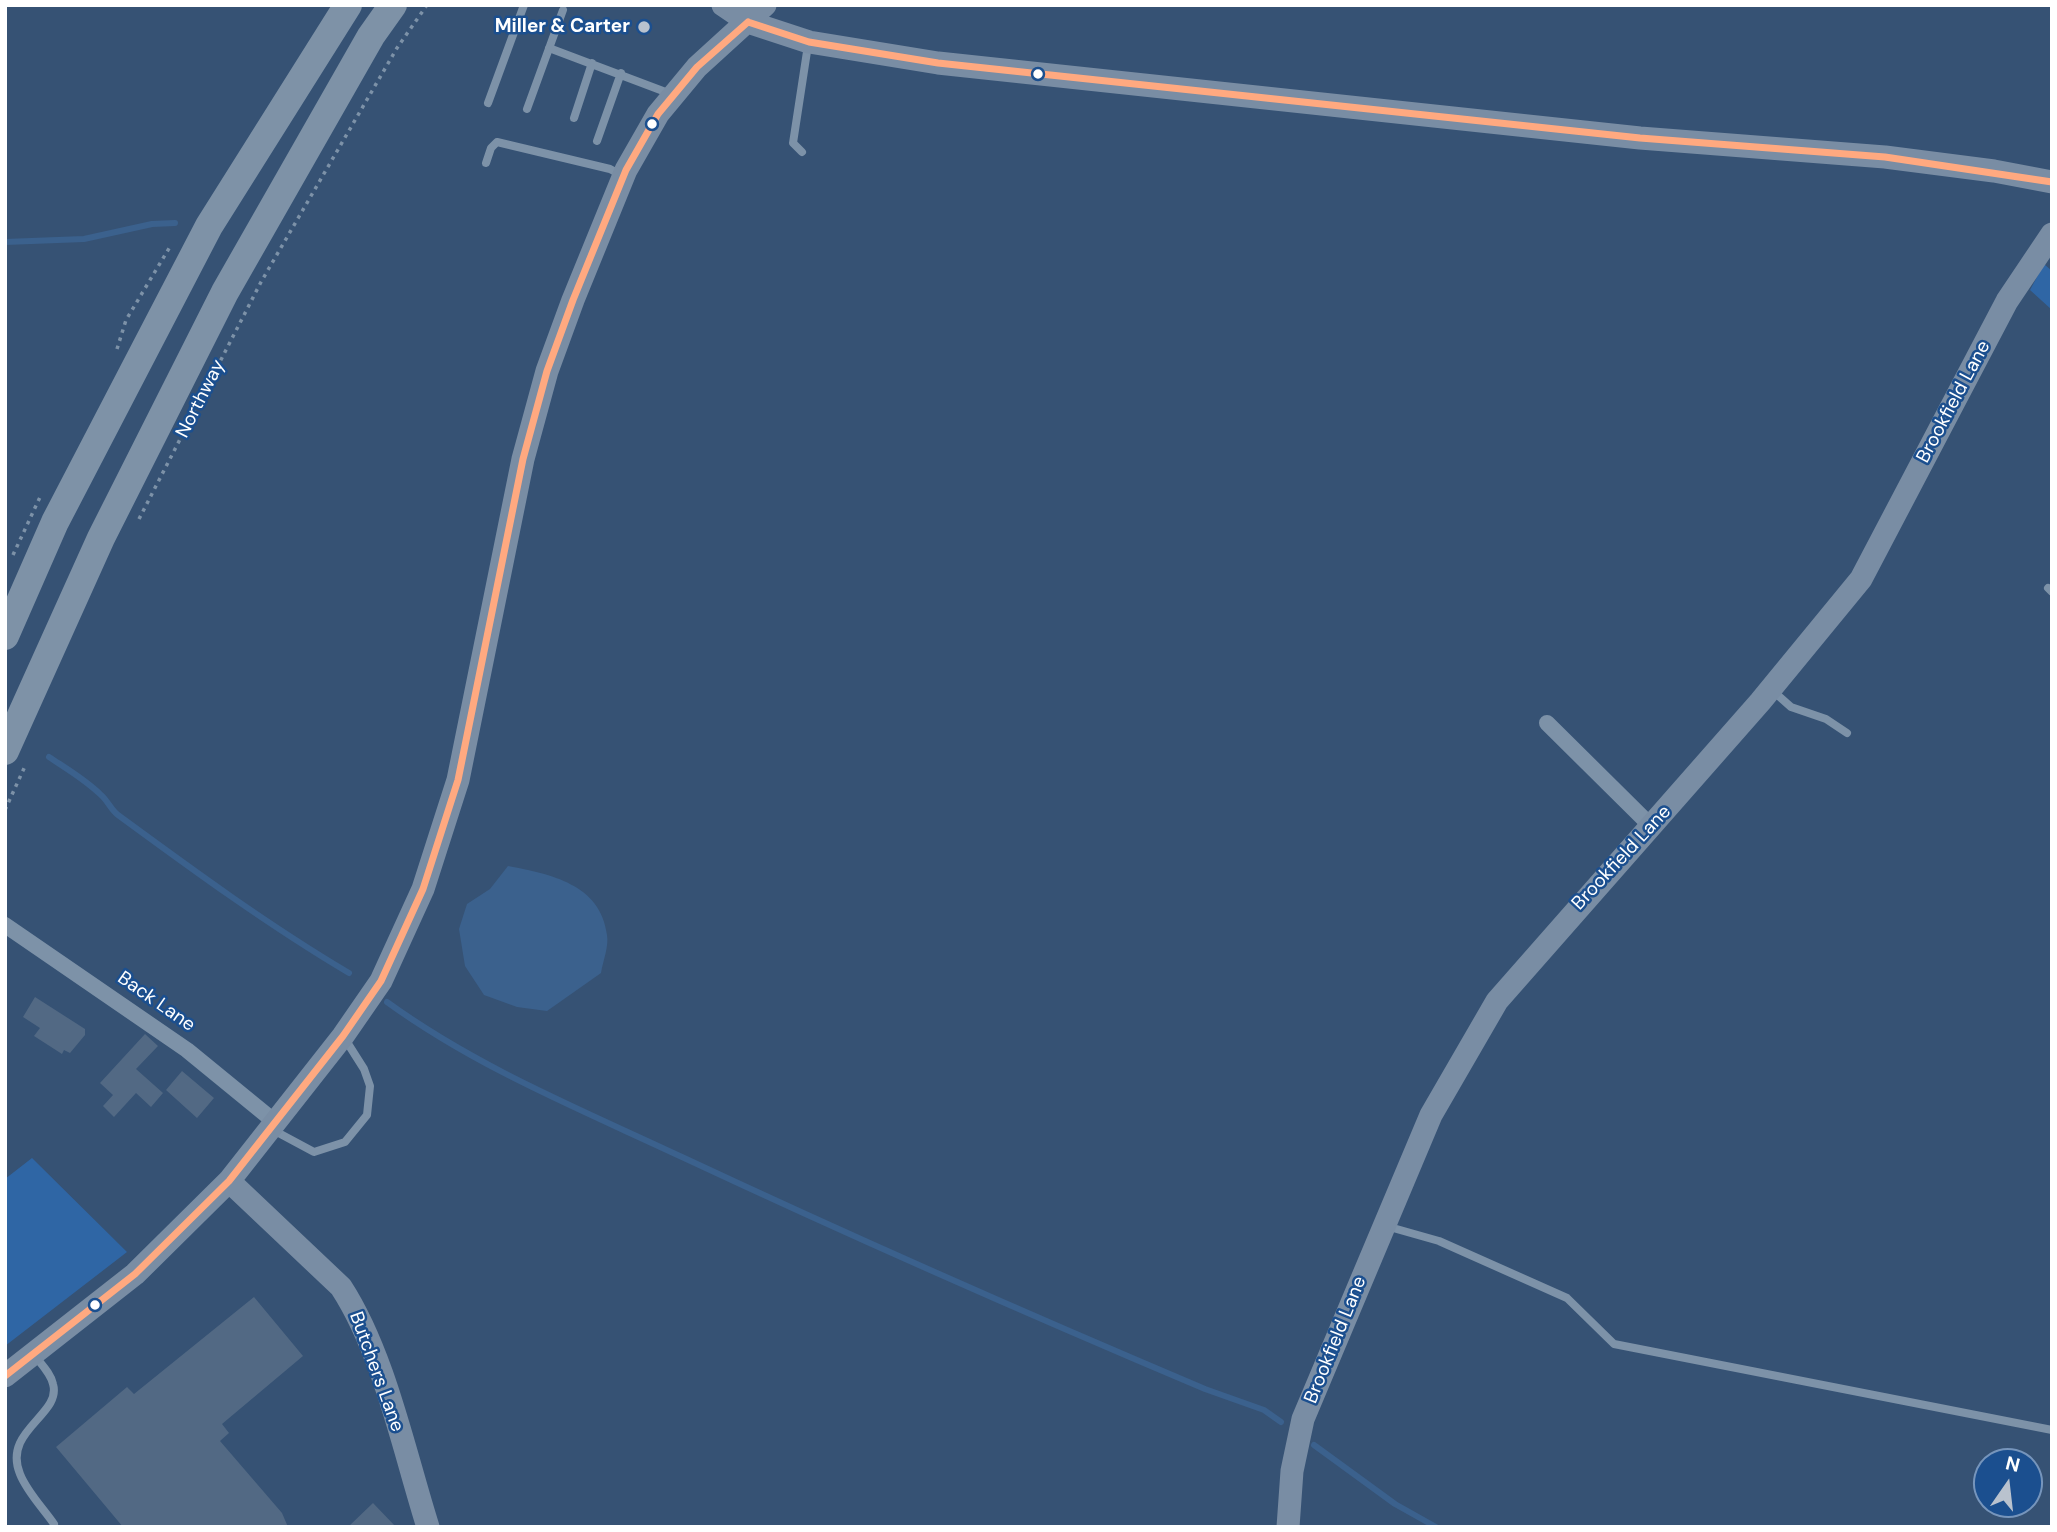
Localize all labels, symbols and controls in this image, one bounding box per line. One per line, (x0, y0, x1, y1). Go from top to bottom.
place label: Miller & Carter (495, 16, 630, 38)
marker: Miller & Carter (636, 19, 652, 35)
unlabelled marker (1031, 67, 1045, 81)
unlabelled marker (645, 117, 659, 131)
street label: Brookfield Lane (1912, 337, 1996, 467)
street label: Northway (172, 356, 230, 442)
street label: Brookfield Lane (1568, 801, 1676, 915)
street label: Back Lane (113, 967, 199, 1037)
street label: Brookfield Lane (1300, 1273, 1372, 1407)
unlabelled marker (88, 1298, 102, 1312)
street label: Butchers Lane (344, 1309, 408, 1435)
north arrow (1973, 1448, 2043, 1518)
text: N (2003, 1450, 2022, 1478)

